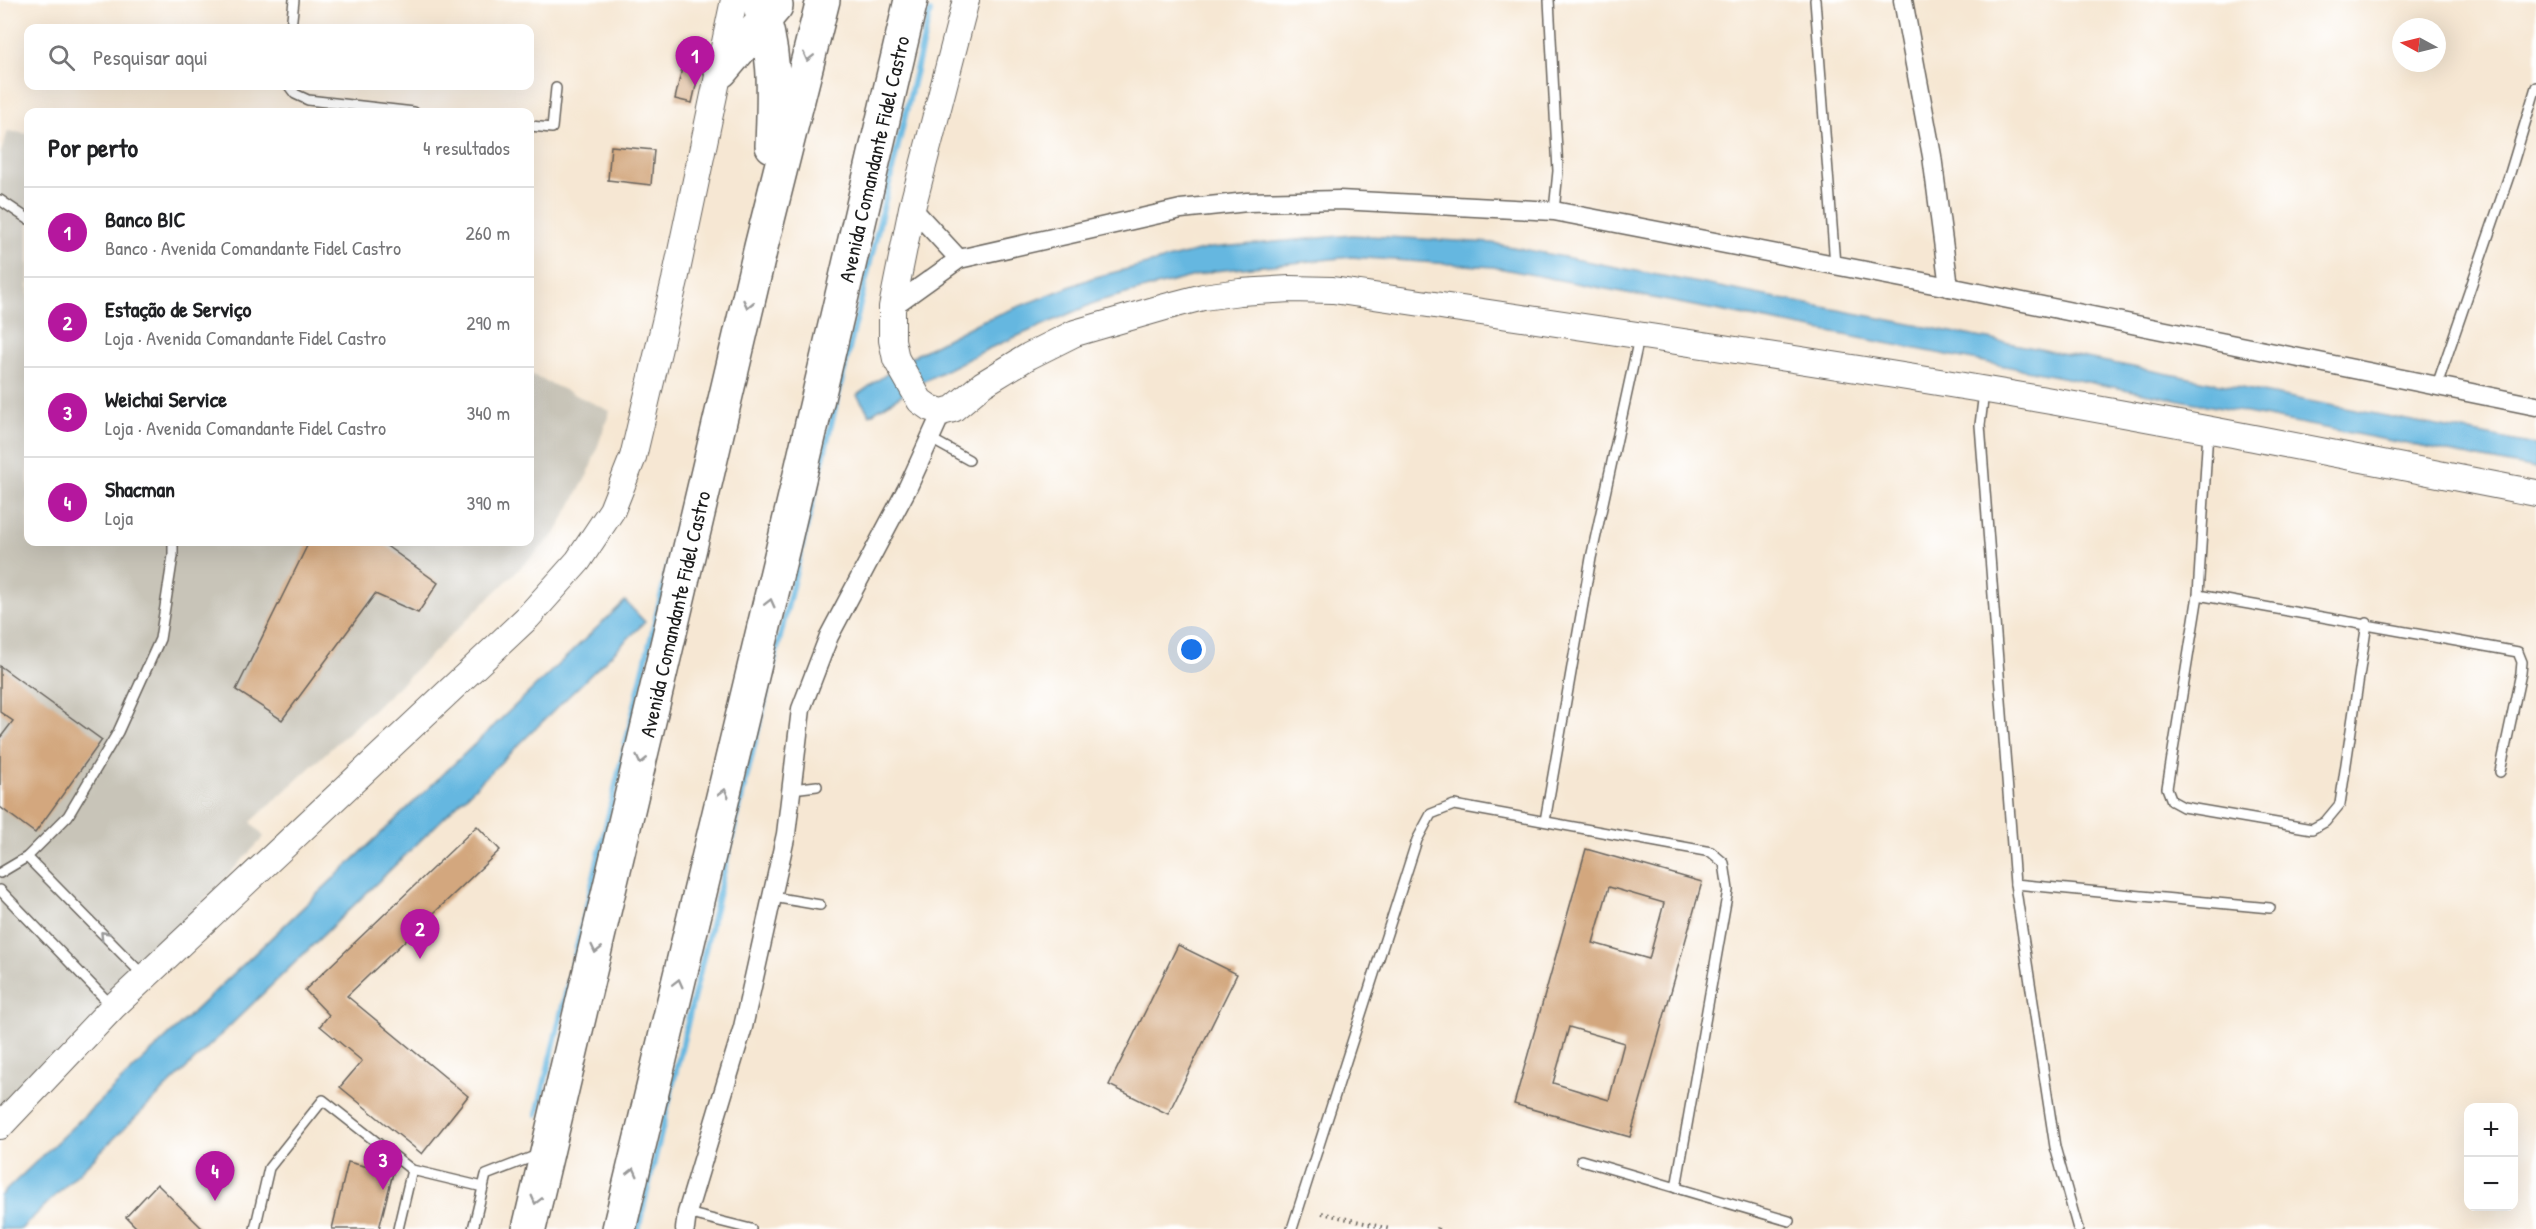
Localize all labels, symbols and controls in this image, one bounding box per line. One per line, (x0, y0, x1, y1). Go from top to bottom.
north arrow (2392, 18, 2446, 72)
search box (24, 24, 534, 90)
street label: Avenida Comandante Fidel Castro (832, 33, 916, 285)
pin: 1 (676, 36, 714, 86)
icon: search (45, 41, 78, 74)
text: Pesquisar aqui (93, 42, 208, 72)
one-way arrow (803, 52, 816, 62)
text: Por perto (48, 130, 138, 165)
text: 4 resultados (423, 134, 510, 161)
text: Banco BIC (105, 204, 186, 234)
text: 1 (64, 219, 71, 246)
text: 260 m (466, 219, 510, 246)
text: Banco · Avenida Comandante Fidel Castro (105, 234, 401, 261)
text: Estação de Serviço (105, 294, 251, 324)
one-way arrow (742, 299, 755, 309)
text: 2 (63, 309, 72, 336)
text: 290 m (466, 309, 510, 336)
text: Loja · Avenida Comandante Fidel Castro (105, 324, 386, 351)
text: Weichai Service (105, 384, 227, 414)
text: 3 (63, 399, 72, 426)
text: 340 m (466, 399, 510, 426)
text: Loja · Avenida Comandante Fidel Castro (105, 414, 386, 441)
text: Shacman (105, 474, 175, 504)
street label: Avenida Comandante Fidel Castro (633, 488, 717, 740)
text: 4 (64, 489, 71, 516)
text: 390 m (467, 489, 510, 516)
text: Loja (105, 504, 133, 531)
one-way arrow (762, 599, 775, 609)
your location (1177, 635, 1206, 664)
one-way arrow (636, 755, 649, 765)
one-way arrow (716, 788, 729, 798)
pin: 2 (400, 910, 440, 959)
one-way arrow (100, 932, 111, 943)
one-way arrow (590, 944, 603, 954)
one-way arrow (671, 978, 684, 988)
map controls (2464, 1103, 2518, 1211)
button: + (2464, 1103, 2518, 1157)
pin: 3 (364, 1140, 403, 1190)
pin: 4 (196, 1152, 234, 1201)
button: − (2464, 1157, 2518, 1211)
one-way arrow (625, 1167, 638, 1177)
one-way arrow (530, 1195, 543, 1205)

